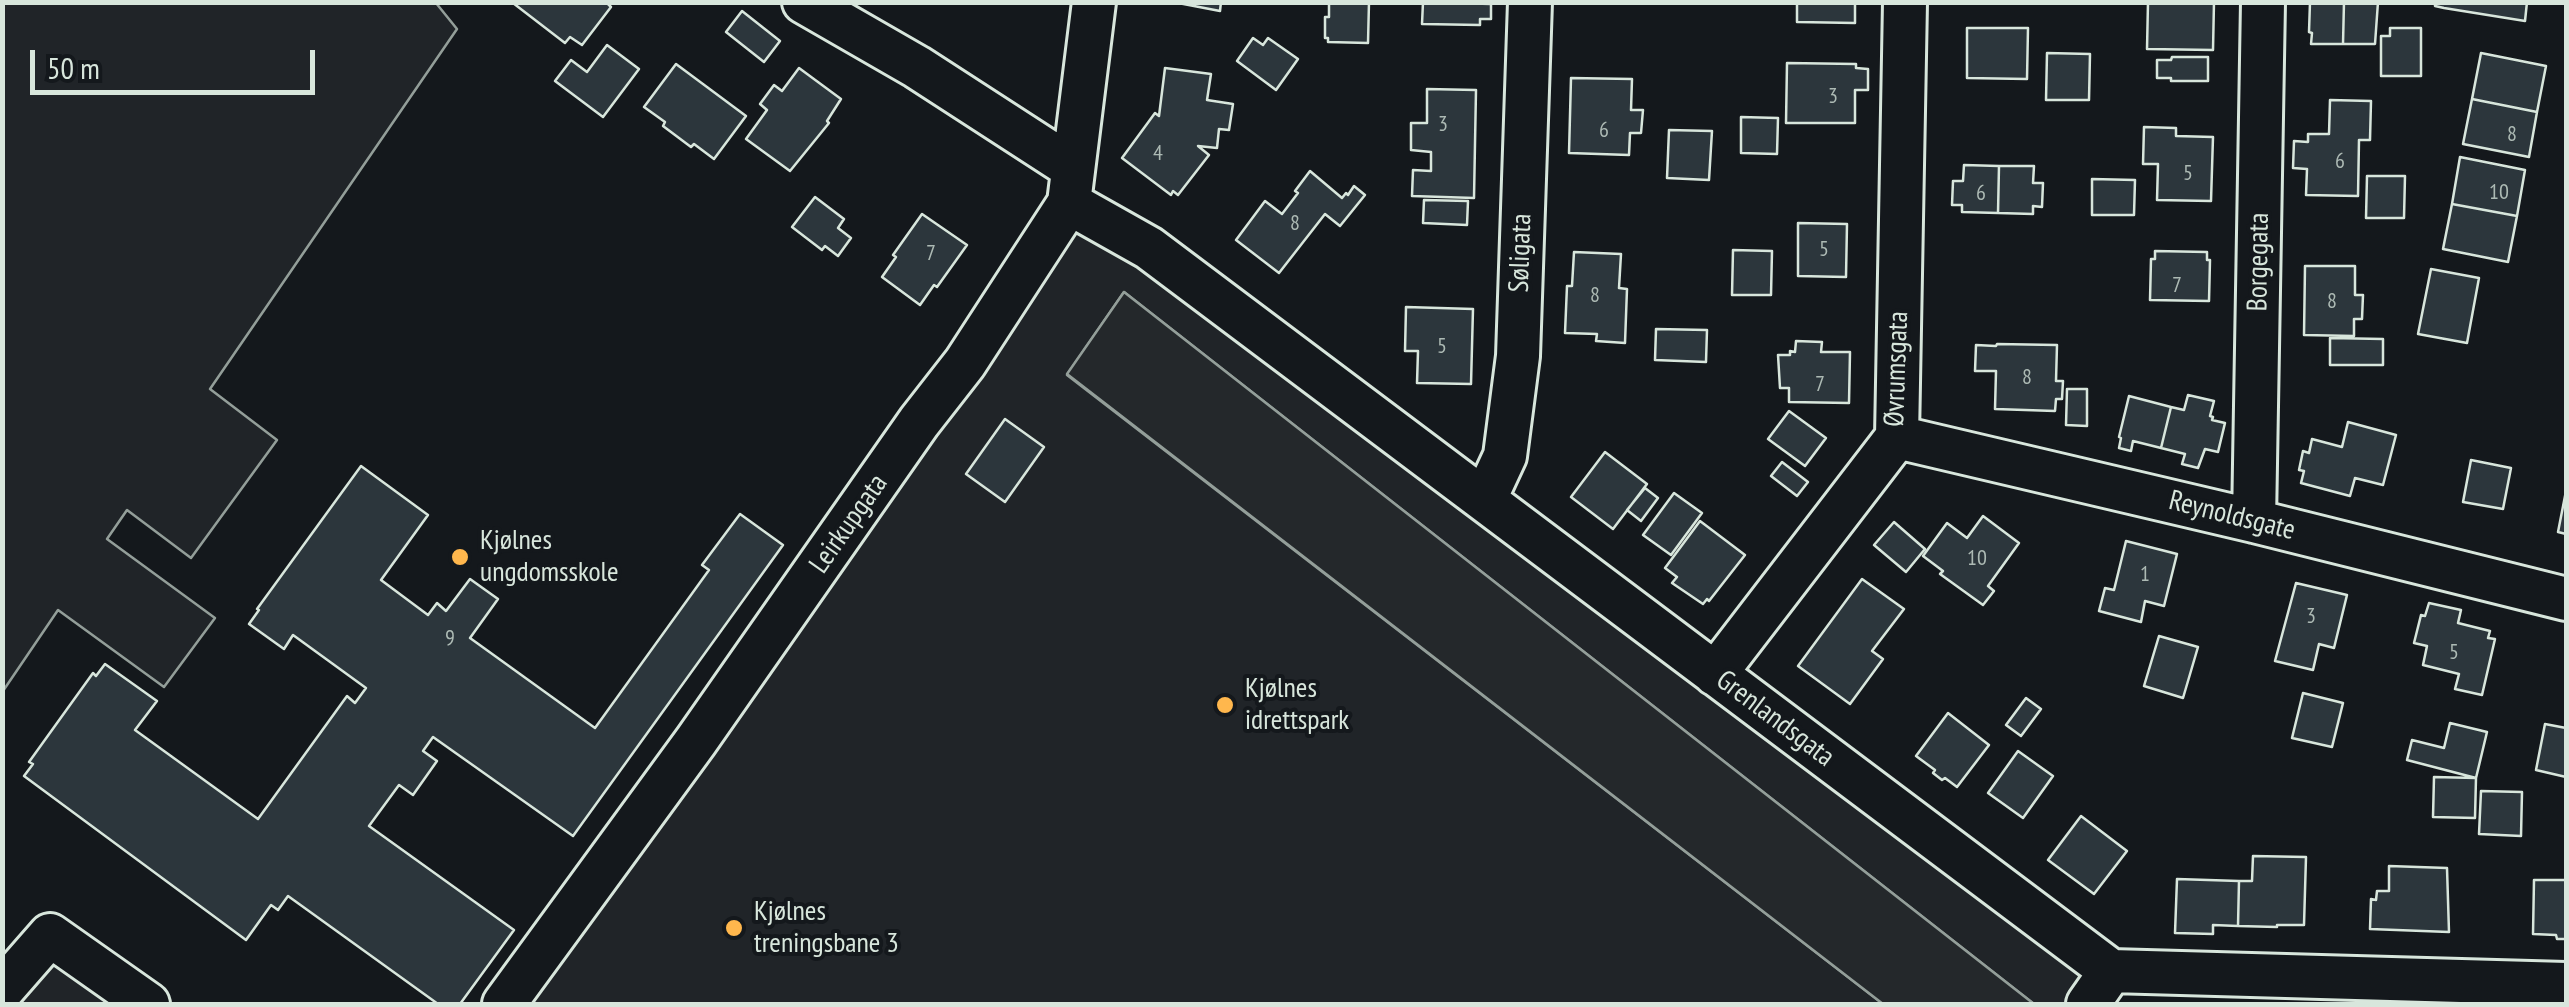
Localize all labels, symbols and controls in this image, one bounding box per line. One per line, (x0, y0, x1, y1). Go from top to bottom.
scale bar (35, 30, 320, 92)
text: 50 m (47, 48, 100, 87)
house number: 3 (1828, 84, 1838, 110)
house number: 3 (1438, 112, 1448, 138)
house number: 6 (1599, 118, 1609, 144)
house number: 8 (2507, 122, 2517, 148)
house number: 4 (1153, 141, 1163, 167)
house number: 6 (2335, 149, 2345, 175)
house number: 5 (2183, 161, 2193, 187)
house number: 10 (2489, 180, 2509, 206)
house number: 6 (1976, 181, 1986, 207)
house number: 8 (1290, 211, 1300, 237)
street label: Borgegata (2241, 212, 2277, 312)
street label: Søligata (1503, 213, 1539, 293)
house number: 5 (1819, 237, 1829, 263)
house number: 7 (926, 241, 936, 267)
house number: 7 (2172, 273, 2182, 299)
house number: 8 (1590, 283, 1600, 309)
house number: 8 (2327, 289, 2337, 315)
street label: Øvrumsgata (1878, 311, 1916, 427)
house number: 5 (1437, 334, 1447, 360)
house number: 8 (2022, 365, 2032, 391)
house number: 7 (1815, 372, 1825, 398)
street label: Leirkupgata (803, 468, 895, 580)
street label: Reynoldsgate (2165, 484, 2299, 548)
place label: Kjølnes ungdomsskole (480, 524, 619, 590)
marker: Kjølnes ungdomsskole (449, 546, 471, 568)
house number: 10 (1967, 546, 1987, 572)
house number: 1 (2140, 562, 2150, 588)
house number: 3 (2306, 604, 2316, 630)
house number: 9 (445, 626, 455, 652)
house number: 5 (2449, 640, 2459, 666)
street label: Grenlandsgata (1709, 664, 1841, 774)
place label: Kjølnes idrettspark (1245, 672, 1349, 738)
marker: Kjølnes idrettspark (1214, 694, 1236, 716)
place label: Kjølnes treningsbane 3 (754, 895, 899, 961)
marker: Kjølnes treningsbane 3 (723, 917, 745, 939)

